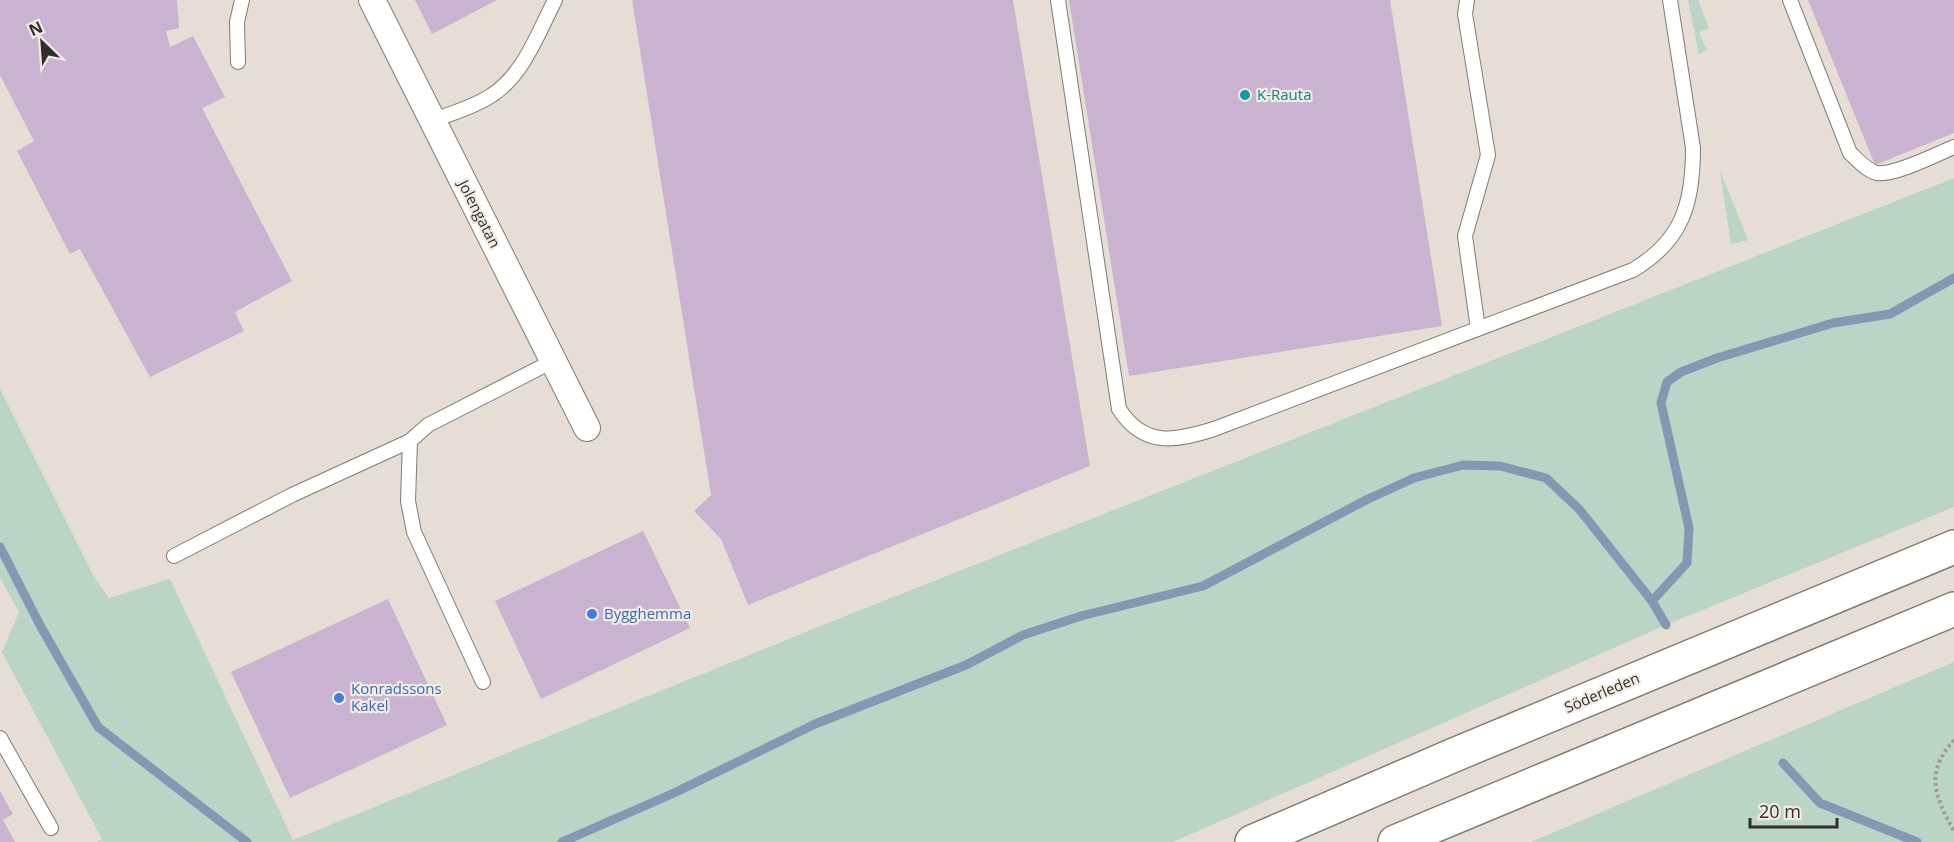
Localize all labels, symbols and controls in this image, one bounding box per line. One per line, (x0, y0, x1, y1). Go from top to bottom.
north arrow (12, 12, 72, 72)
text: N (25, 16, 46, 41)
place label: K-Rauta (1257, 84, 1312, 104)
marker: K-Rauta (1238, 88, 1252, 102)
street label: Jolengatan (453, 174, 506, 251)
place label: Bygghemma (604, 603, 691, 623)
marker: Bygghemma (585, 607, 599, 621)
street label: Söderleden (1561, 667, 1642, 717)
place label: Konradssons Kakel (351, 678, 442, 715)
marker: Konradssons Kakel (332, 691, 346, 705)
scale bar (1750, 791, 1837, 829)
text: 20 m (1759, 799, 1801, 823)

